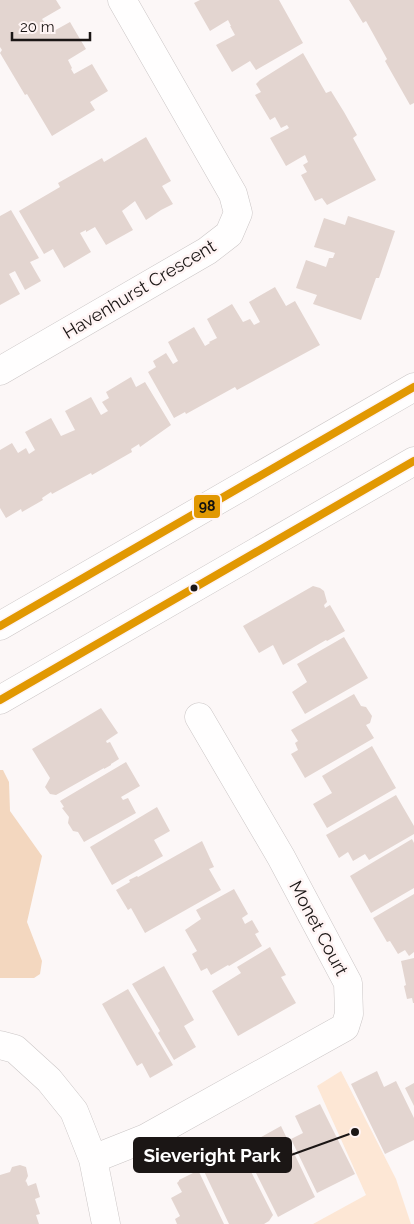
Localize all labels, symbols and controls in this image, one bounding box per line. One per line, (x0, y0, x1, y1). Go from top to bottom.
scale bar (12, 10, 90, 42)
text: 20 m (20, 18, 55, 36)
street label: Havenhurst Crescent (59, 235, 219, 343)
line badge: 98 (193, 494, 221, 519)
text: 98 (199, 498, 215, 514)
unlabelled marker (189, 583, 199, 593)
street label: Monet Court (285, 877, 353, 979)
callout: Sieveright Park (134, 1138, 291, 1172)
text: Sieveright Park (143, 1144, 281, 1166)

